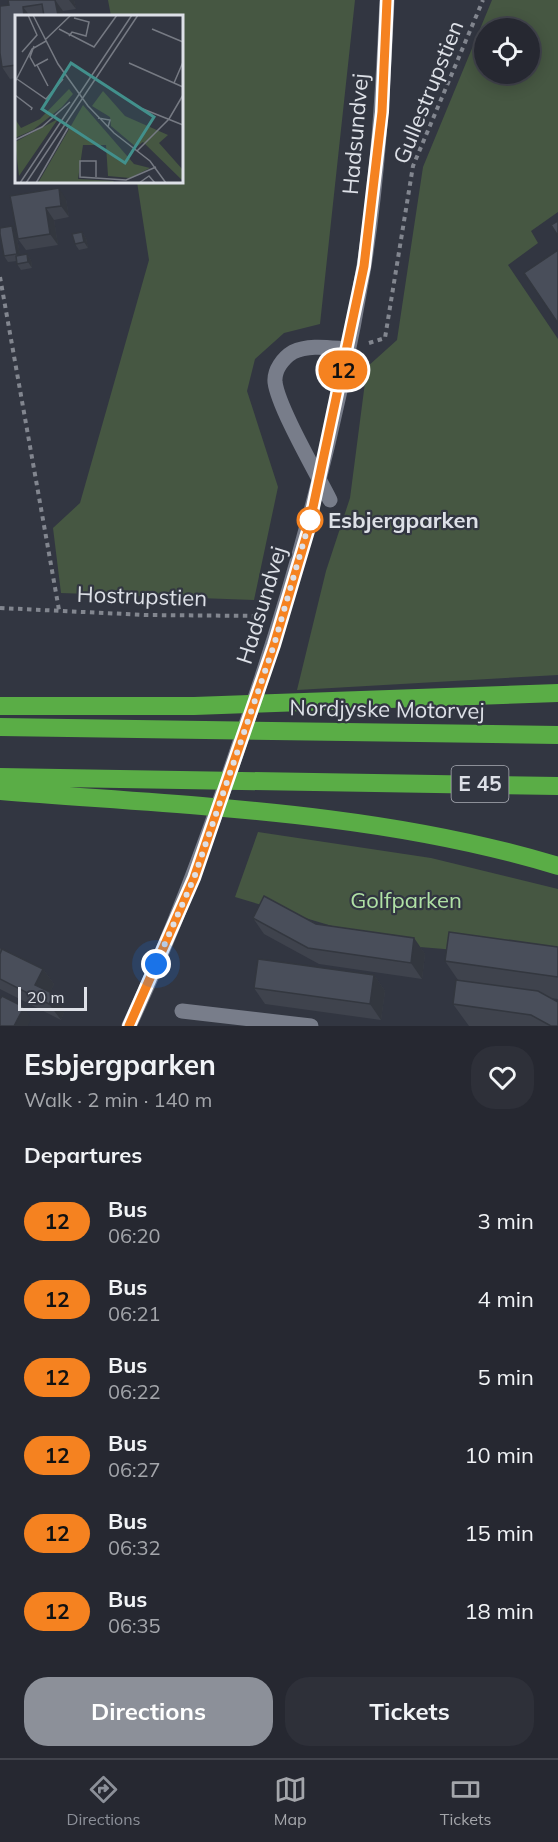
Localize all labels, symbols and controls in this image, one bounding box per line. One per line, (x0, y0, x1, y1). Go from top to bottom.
inset map (15, 15, 183, 183)
street label: Gullestrupstien (387, 16, 469, 168)
map controls (474, 18, 540, 84)
button: locate (474, 18, 540, 84)
street label: Hadsundvej (336, 72, 374, 196)
line badge: 12 (316, 350, 370, 389)
text: 12 (330, 357, 356, 383)
place label: Esbjergparken (328, 506, 479, 534)
marker: Esbjergparken (297, 507, 323, 533)
street label: Hadsundvej (230, 543, 292, 667)
street label: Hostrupstien (76, 580, 208, 612)
street label: Nordjyske Motorvej (289, 693, 485, 725)
road number: E 45 (452, 766, 508, 802)
park label: Golfparken (350, 886, 462, 914)
your location (141, 949, 171, 979)
scale bar (18, 984, 87, 1012)
text: 20 m (27, 987, 64, 1007)
button: heart (471, 1046, 534, 1109)
text: Esbjergparken (24, 1047, 216, 1082)
text: Walk · 2 min · 140 m (24, 1087, 212, 1112)
text: Departures (24, 1141, 142, 1169)
text: Bus (108, 1195, 147, 1223)
text: 3 min (478, 1207, 534, 1235)
text: 12 (44, 1208, 70, 1234)
text: 06:20 (108, 1223, 161, 1248)
text: Bus (108, 1273, 147, 1301)
text: 4 min (478, 1285, 534, 1313)
text: 12 (44, 1286, 70, 1312)
text: 06:21 (108, 1301, 161, 1326)
text: Bus (108, 1351, 147, 1379)
text: 5 min (478, 1363, 534, 1391)
text: 12 (44, 1364, 70, 1390)
text: 06:22 (108, 1379, 161, 1404)
text: Bus (108, 1429, 147, 1457)
text: 10 min (464, 1441, 534, 1469)
text: 12 (44, 1442, 70, 1468)
text: 06:27 (108, 1457, 161, 1482)
text: Bus (108, 1507, 147, 1535)
text: 15 min (464, 1519, 534, 1547)
text: 12 (44, 1520, 70, 1546)
text: 06:32 (108, 1535, 161, 1560)
text: Bus (108, 1585, 147, 1613)
text: 18 min (464, 1597, 534, 1625)
text: 12 (44, 1598, 70, 1624)
text: 06:35 (108, 1613, 161, 1638)
button: Directions (24, 1677, 273, 1746)
button: Tickets (285, 1677, 534, 1746)
tab: Directions (67, 1773, 141, 1829)
tab: Map (274, 1773, 307, 1829)
tab: Tickets (440, 1773, 491, 1829)

